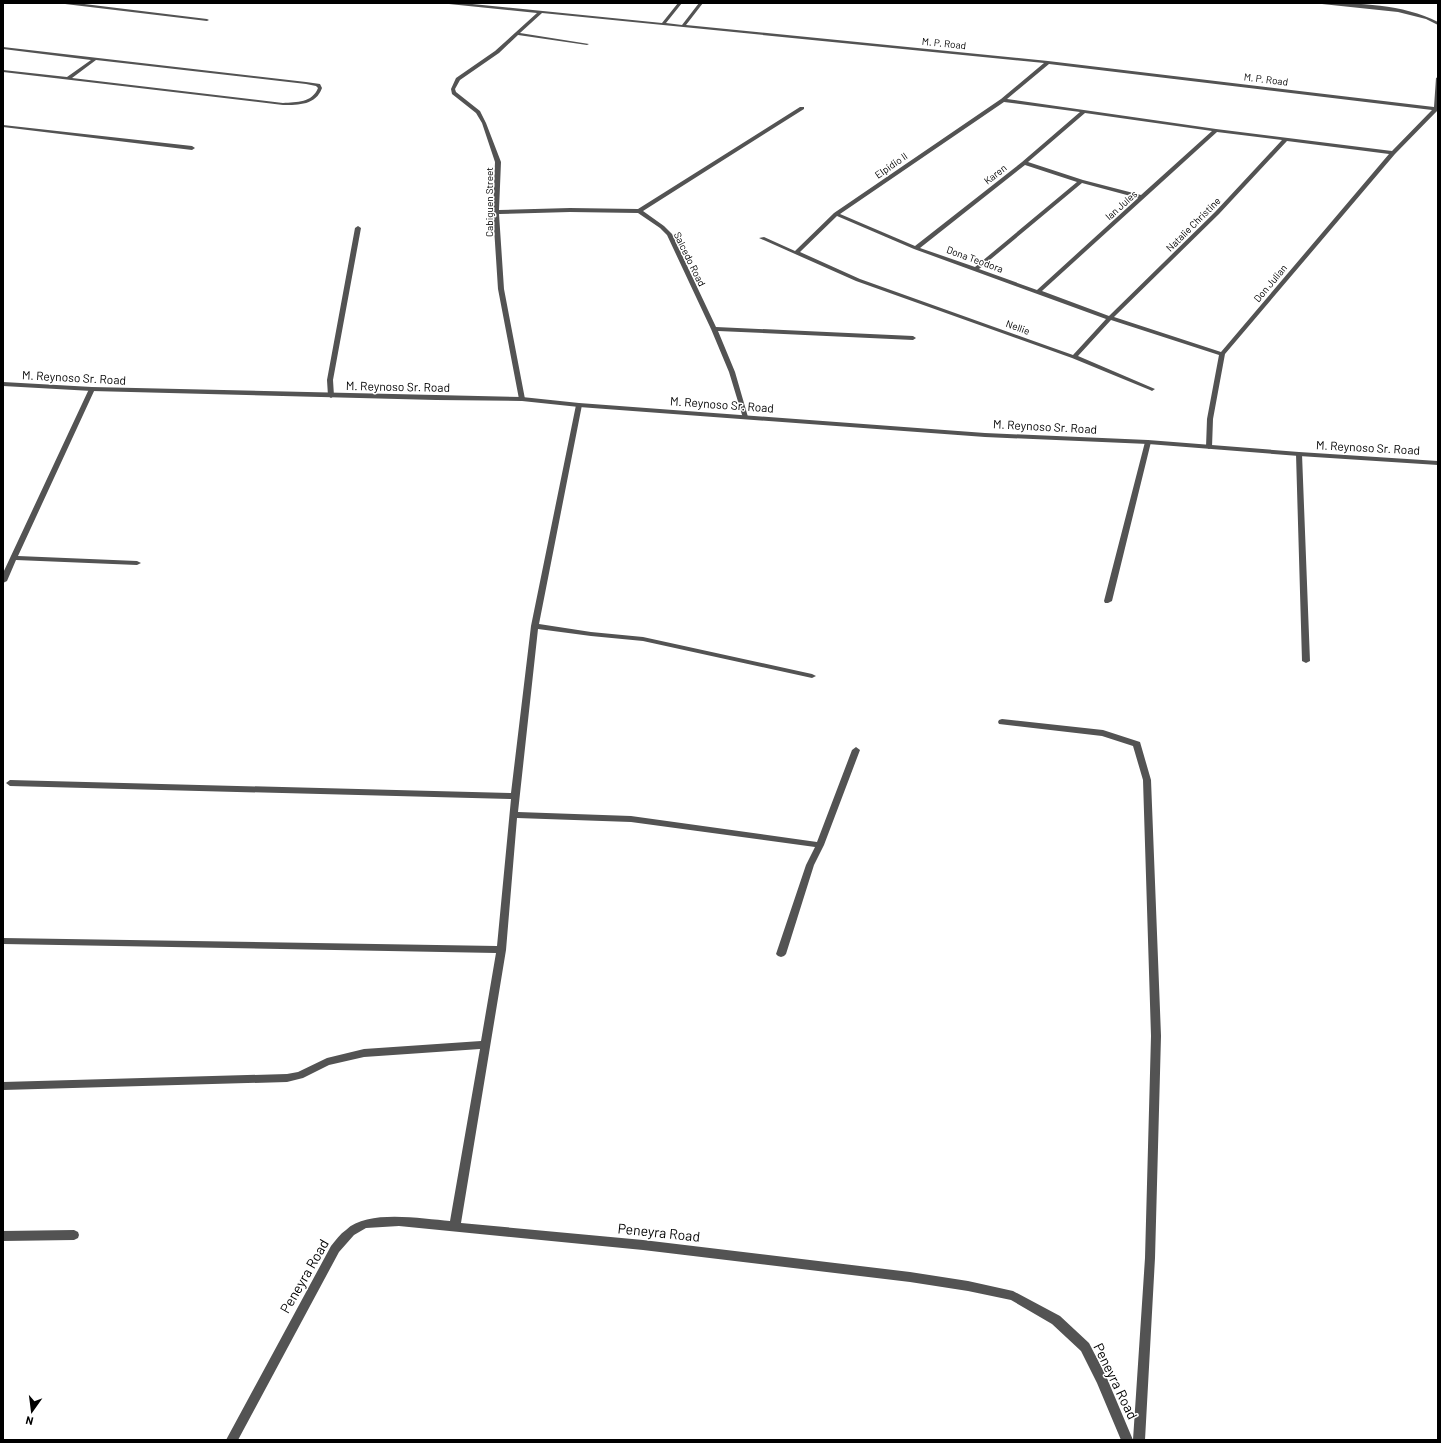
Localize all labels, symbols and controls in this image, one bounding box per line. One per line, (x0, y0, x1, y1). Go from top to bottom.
street label: M. P. Road (921, 35, 967, 51)
street label: M. P. Road (1243, 70, 1289, 88)
street label: Elpidio II (872, 149, 910, 181)
street label: Karen (981, 161, 1009, 187)
street label: Cabiguen Street (483, 167, 495, 237)
street label: Ian Jules (1103, 188, 1139, 222)
street label: Natalie Christine (1163, 194, 1223, 254)
street label: Salcedo Road (672, 230, 708, 288)
street label: Dona Teodora (945, 243, 1005, 275)
street label: Don Julian (1251, 262, 1289, 304)
street label: Nellie (1004, 317, 1032, 337)
street label: M. Reynoso Sr. Road (22, 367, 126, 387)
street label: M. Reynoso Sr. Road (346, 378, 450, 394)
street label: M. Reynoso Sr. Road (669, 393, 775, 415)
street label: M. Reynoso Sr. Road (993, 416, 1097, 436)
street label: M. Reynoso Sr. Road (1316, 437, 1420, 457)
street label: Peneyra Road (617, 1219, 701, 1245)
street label: Peneyra Road (276, 1236, 332, 1316)
street label: Peneyra Road (1090, 1340, 1142, 1422)
north arrow (12, 1391, 52, 1431)
text: N (24, 1414, 35, 1428)

